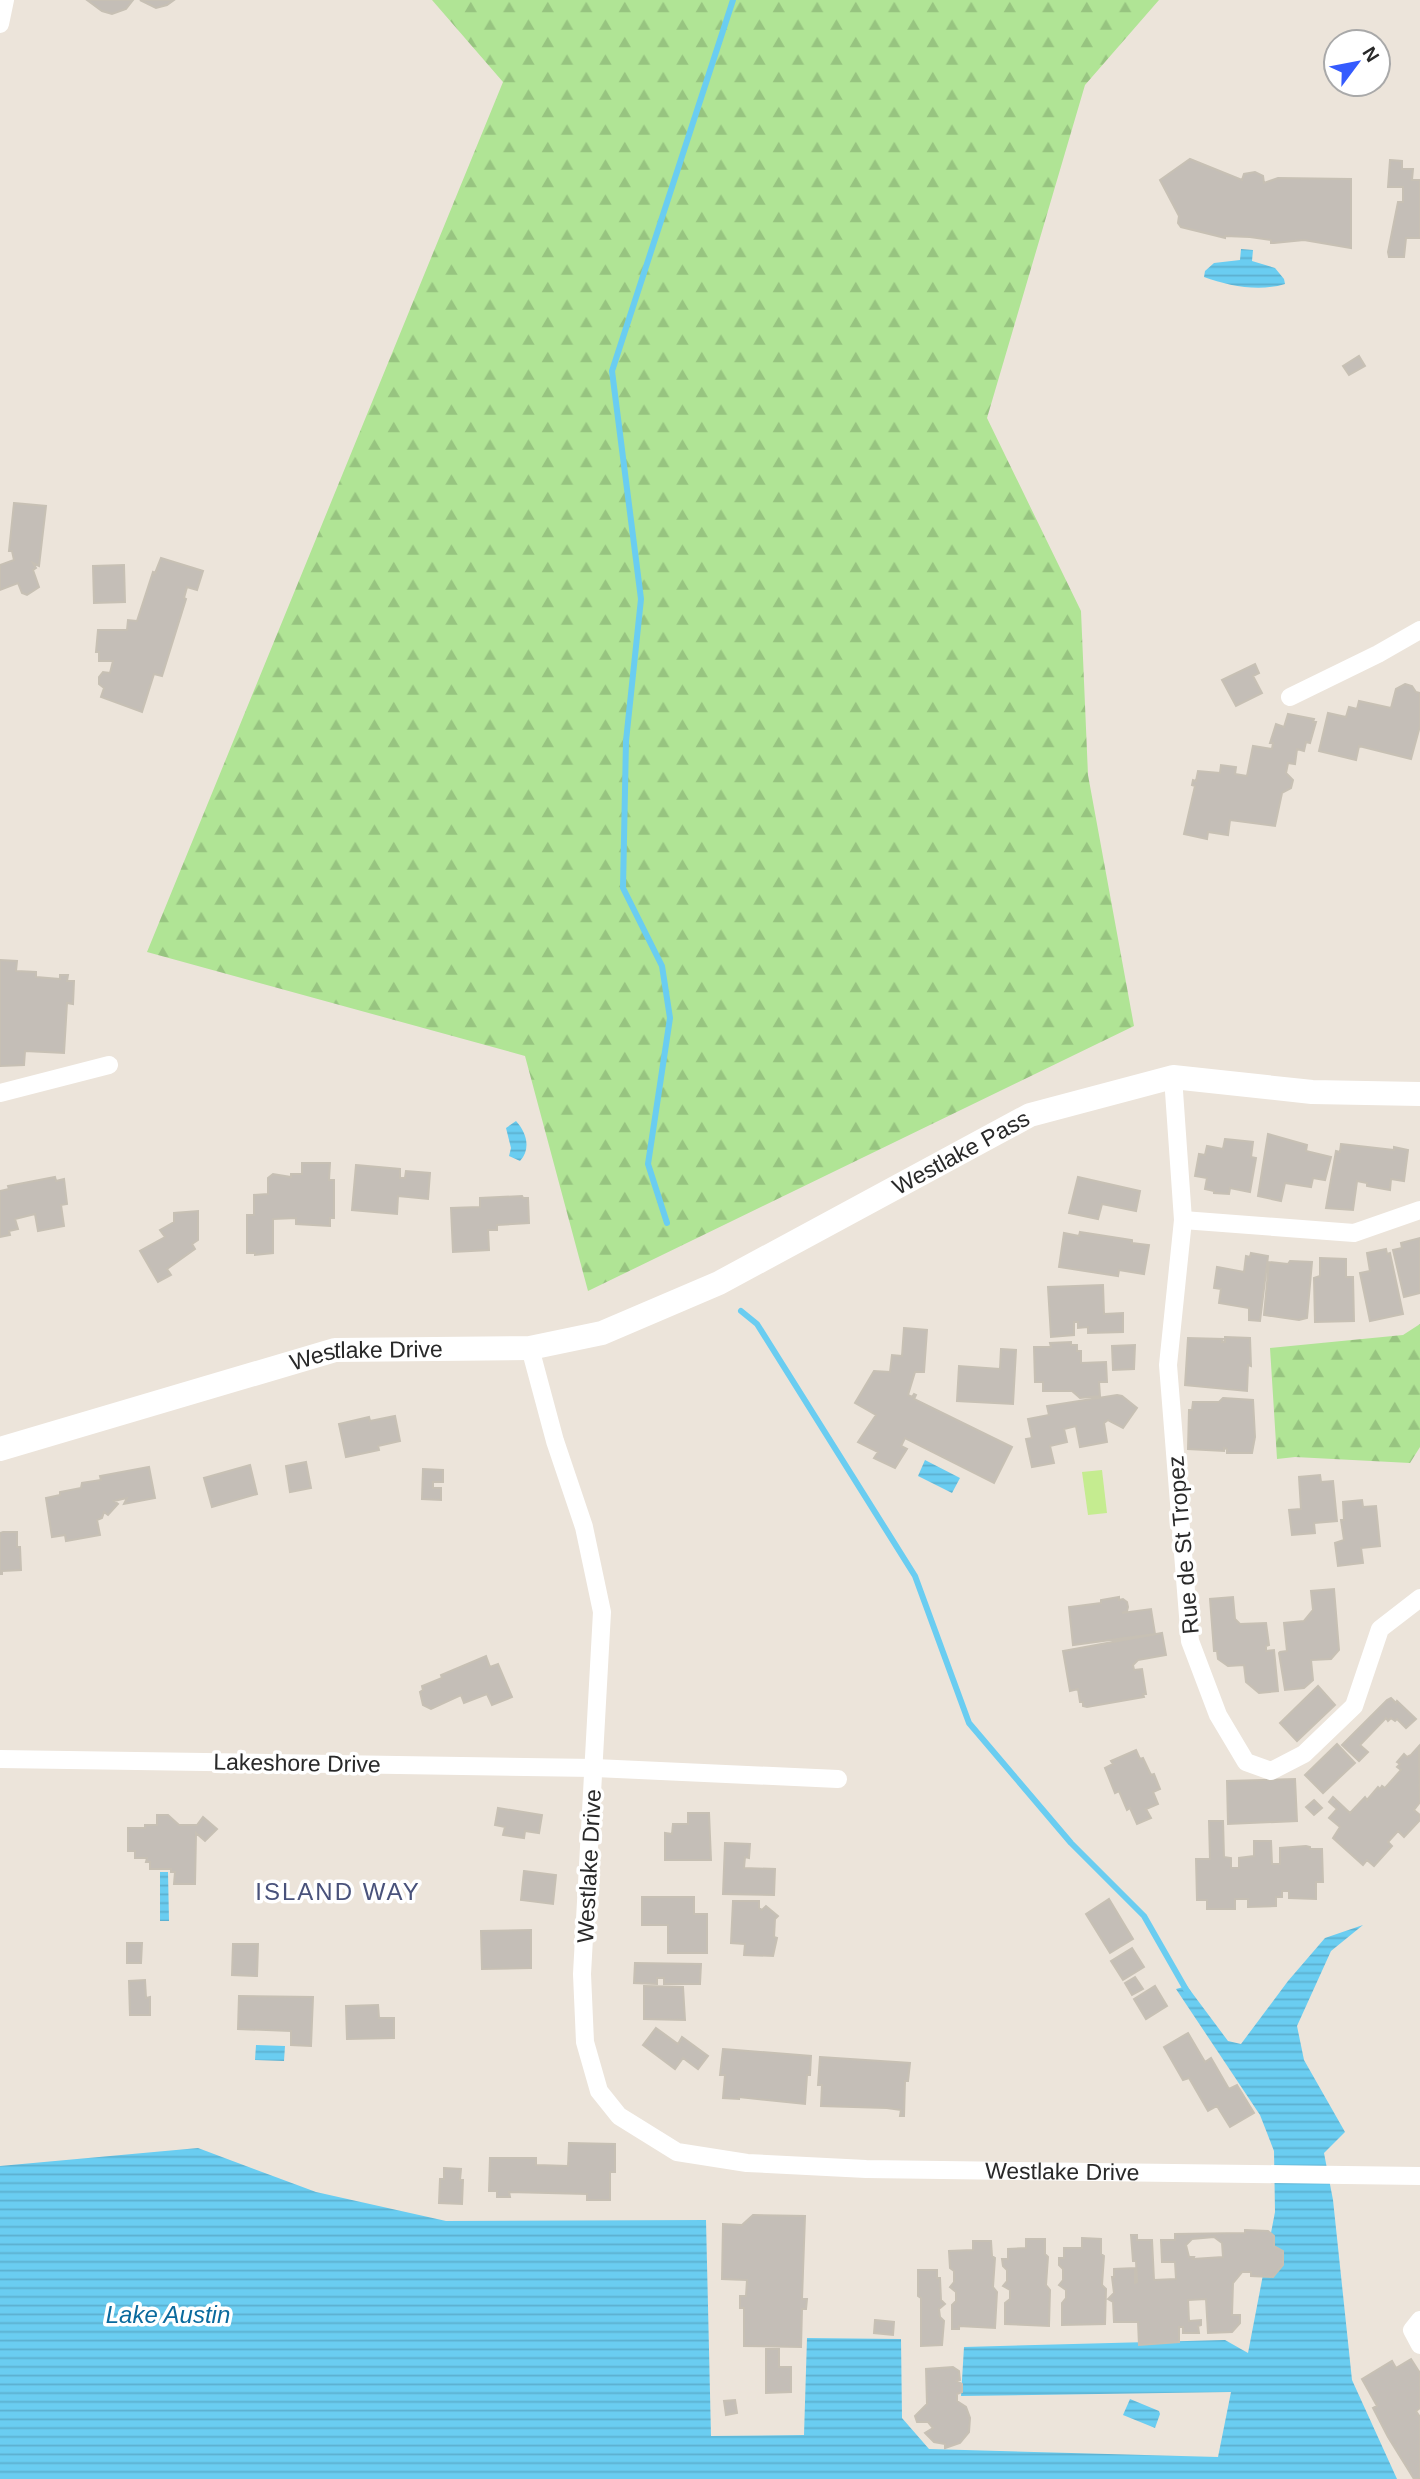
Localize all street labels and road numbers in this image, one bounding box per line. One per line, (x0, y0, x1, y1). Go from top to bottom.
street label: Westlake Pass (888, 1105, 1034, 1200)
street label: Westlake Drive (287, 1336, 443, 1376)
street label: Rue de St Tropez (1162, 1455, 1204, 1635)
street label: Lakeshore Drive (213, 1749, 381, 1777)
street label: Westlake Drive (572, 1788, 606, 1944)
street label: Westlake Drive (985, 2158, 1139, 2185)

